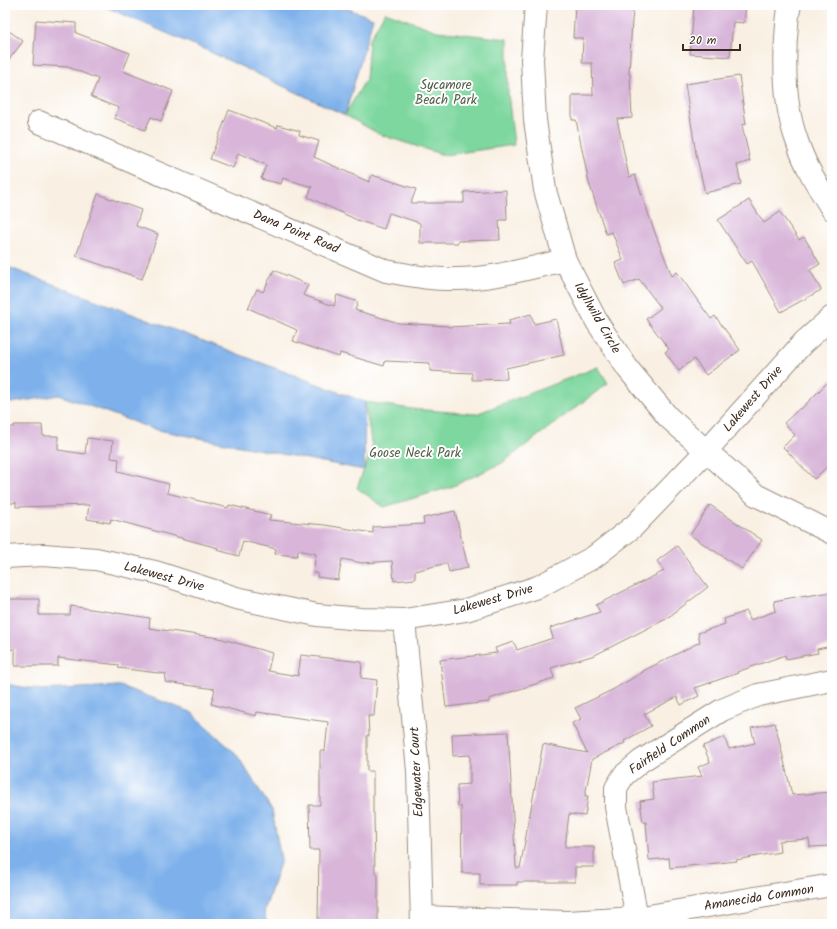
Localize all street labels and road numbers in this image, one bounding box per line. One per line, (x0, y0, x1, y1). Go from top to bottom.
street label: Dana Point Road (250, 204, 343, 260)
street label: Idyllwild Circle (568, 278, 626, 358)
street label: Lakewest Drive (718, 361, 788, 437)
street label: Lakewest Drive (121, 556, 207, 598)
street label: Lakewest Drive (450, 578, 536, 621)
street label: Fairfield Common (625, 710, 715, 780)
street label: Edgewater Court (404, 725, 430, 818)
street label: Amanecida Common (703, 879, 816, 917)

